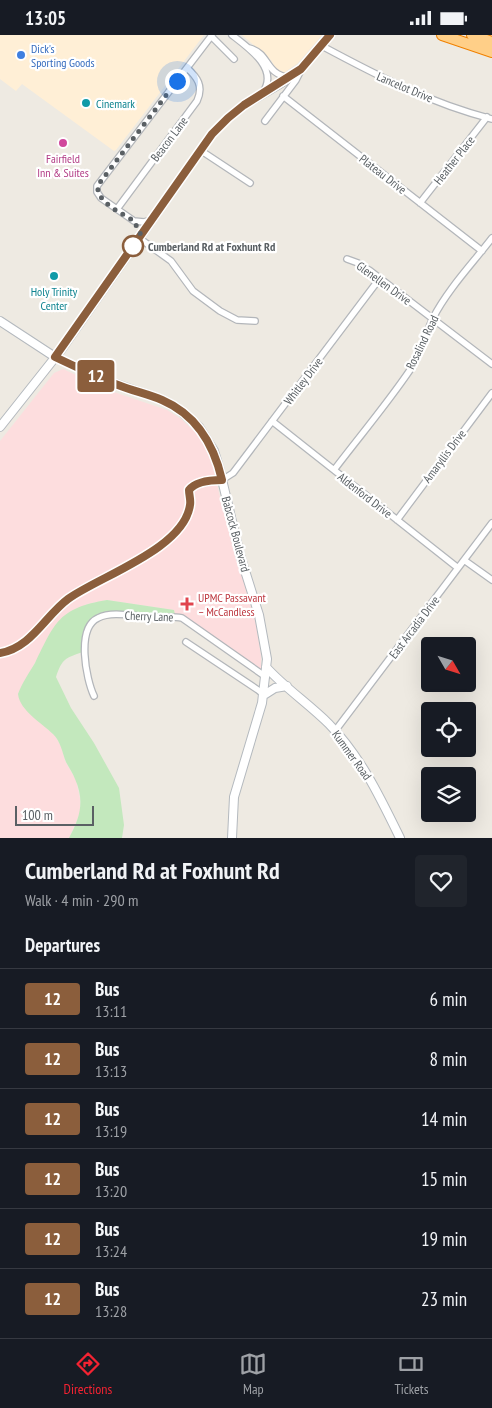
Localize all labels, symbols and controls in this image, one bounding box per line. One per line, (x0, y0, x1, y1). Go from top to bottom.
text: 13:05 (25, 6, 66, 30)
place label: Dick's Sporting Goods (31, 41, 95, 70)
marker: Dick's Sporting Goods (15, 49, 27, 61)
street label: Lancelot Drive (375, 68, 435, 106)
your location (165, 69, 190, 94)
place label: Cinemark (96, 96, 135, 111)
marker: Cinemark (80, 97, 92, 109)
street label: Beacon Lane (147, 114, 191, 164)
street label: Heather Place (430, 133, 478, 187)
marker: Fairfield Inn & Suites (57, 137, 69, 149)
place label: Fairfield Inn & Suites (37, 151, 89, 180)
street label: Plateau Drive (357, 151, 410, 197)
marker: Cumberland Rd at Foxhunt Rd (122, 235, 144, 257)
place label: Cumberland Rd at Foxhunt Rd (148, 239, 275, 254)
street label: Glenellen Drive (354, 258, 414, 308)
marker: Holy Trinity Center (48, 270, 60, 282)
place label: Holy Trinity Center (31, 284, 78, 313)
street label: Rosalind Road (402, 313, 442, 371)
street label: Whitley Drive (280, 354, 326, 408)
line badge: 12 (74, 360, 118, 392)
text: 12 (87, 364, 105, 387)
street label: Amaryllis Drive (419, 426, 469, 486)
street label: Aldenford Drive (335, 469, 395, 521)
street label: Babcock Boulevard (219, 495, 253, 573)
place label: UPMC Passavant – McCandless (198, 590, 266, 619)
street label: East Arcadia Drive (386, 593, 442, 661)
marker: UPMC Passavant – McCandless (180, 597, 194, 611)
street label: Cherry Lane (124, 608, 174, 624)
north arrow (421, 637, 476, 693)
map controls (421, 637, 476, 822)
button: locate (421, 702, 476, 757)
street label: Kummer Road (329, 727, 375, 783)
button: layers (421, 767, 476, 822)
scale bar (15, 803, 94, 826)
text: 100 m (22, 806, 53, 824)
text: Cumberland Rd at Foxhunt Rd (25, 855, 280, 886)
button: heart (415, 855, 467, 907)
text: Walk · 4 min · 290 m (25, 890, 138, 910)
text: Departures (25, 933, 100, 957)
text: Bus (95, 977, 119, 1001)
text: 12 (44, 987, 61, 1010)
text: 6 min (430, 987, 467, 1011)
text: 13:11 (95, 1001, 127, 1021)
text: Bus (95, 1037, 119, 1061)
text: 12 (44, 1047, 61, 1070)
text: 8 min (430, 1047, 467, 1071)
text: 13:13 (95, 1061, 127, 1081)
text: Bus (95, 1097, 119, 1121)
text: 12 (44, 1107, 61, 1130)
text: 14 min (421, 1107, 467, 1131)
text: 13:19 (95, 1121, 127, 1141)
text: Bus (95, 1157, 119, 1181)
text: 12 (44, 1167, 61, 1190)
text: 15 min (421, 1167, 467, 1191)
text: 13:20 (95, 1181, 127, 1201)
text: Bus (95, 1217, 119, 1241)
text: 12 (44, 1227, 61, 1250)
text: 19 min (421, 1227, 467, 1251)
text: 13:24 (95, 1241, 127, 1261)
text: Bus (95, 1277, 119, 1301)
text: 12 (44, 1287, 61, 1310)
text: 23 min (421, 1287, 467, 1311)
text: 13:28 (95, 1301, 127, 1321)
tab: Directions (64, 1350, 112, 1398)
tab: Map (239, 1350, 267, 1398)
tab: Tickets (394, 1350, 428, 1398)

